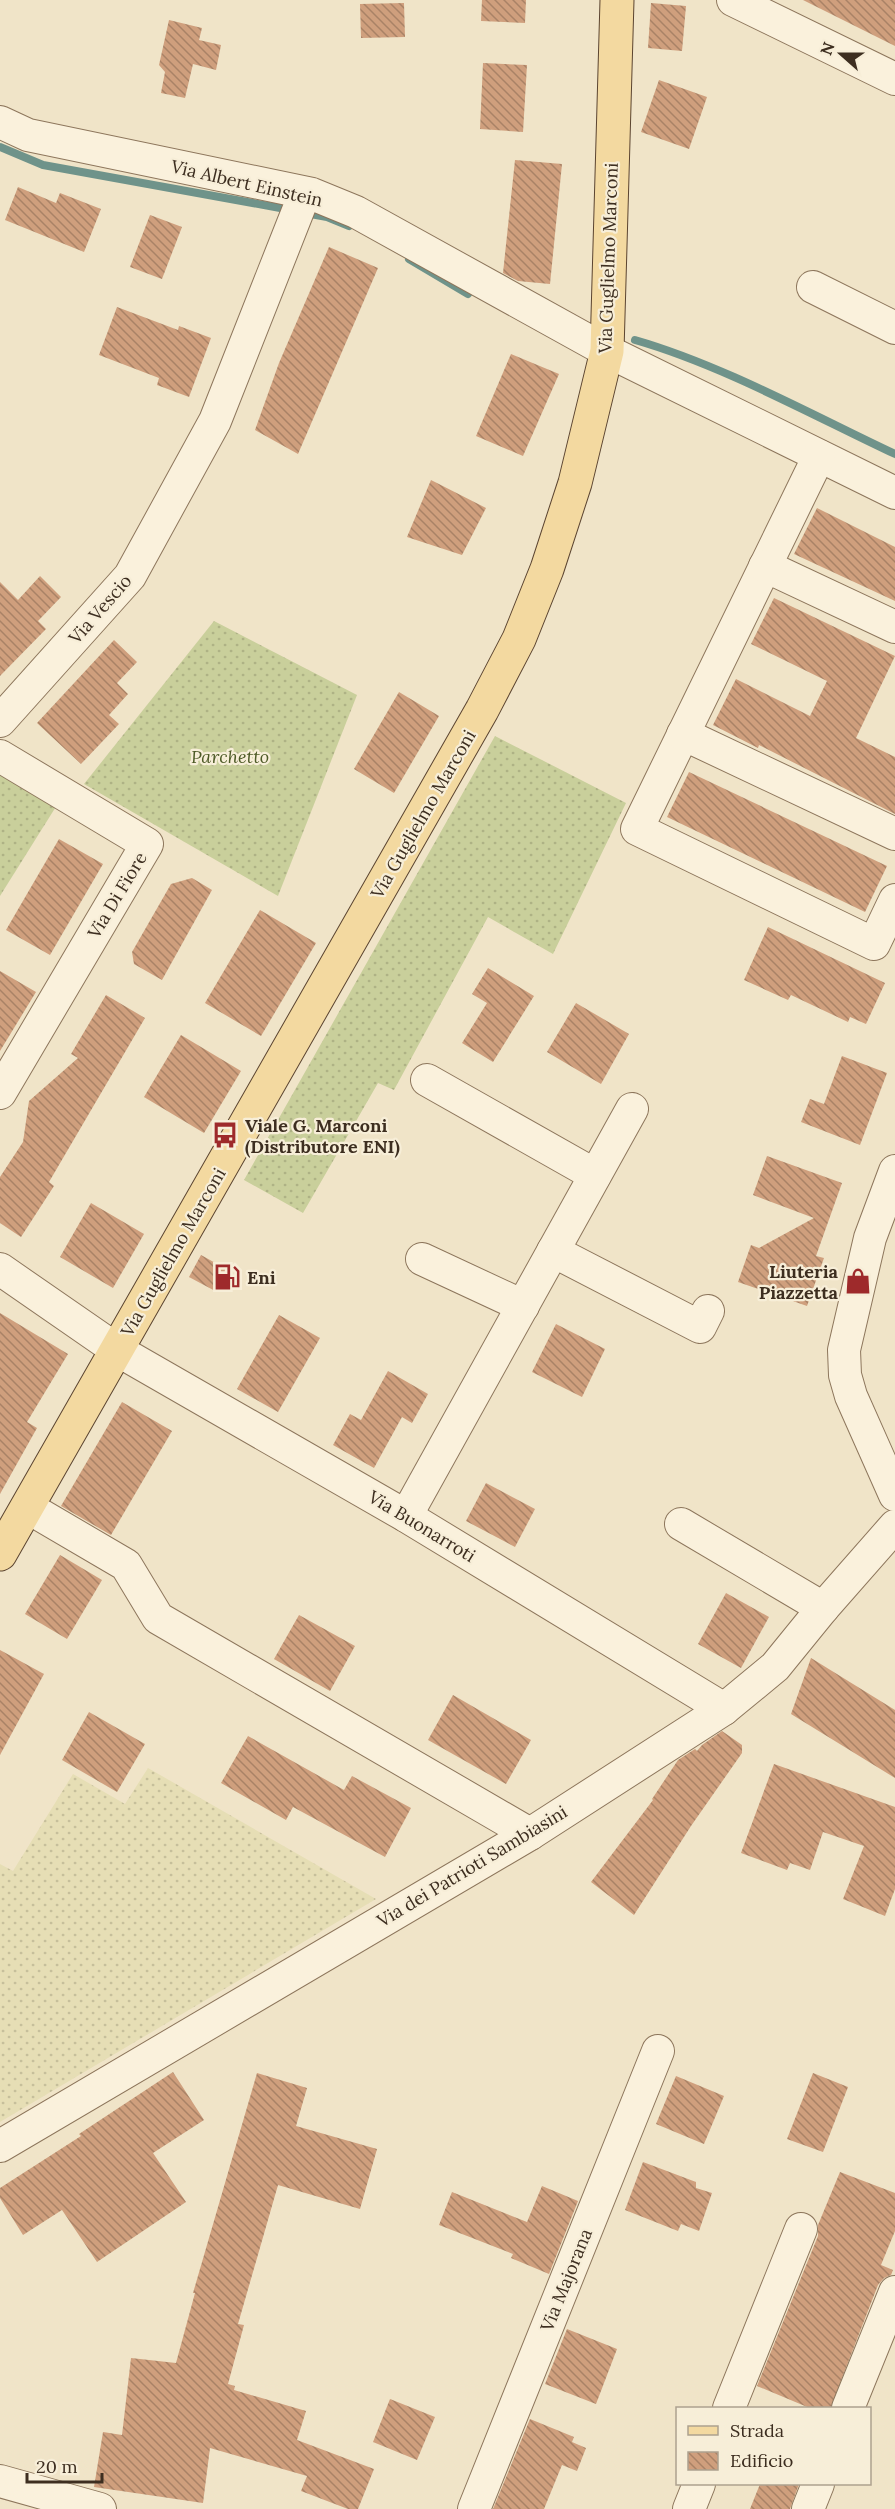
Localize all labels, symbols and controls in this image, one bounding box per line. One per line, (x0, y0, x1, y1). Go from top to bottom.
north arrow (811, 24, 871, 84)
text: N (815, 39, 839, 58)
street label: Via Albert Einstein (168, 154, 325, 212)
street label: Via Guglielmo Marconi (593, 162, 623, 355)
street label: Via Vescio (63, 569, 137, 649)
street label: Via Guglielmo Marconi (365, 726, 481, 903)
park label: Parchetto (191, 745, 269, 768)
street label: Via Di Fiore (82, 847, 152, 943)
place label: Viale G. Marconi (Distributore ENI) (245, 1114, 400, 1158)
bus stop icon: Viale G. Marconi (Distributore ENI) (210, 1120, 240, 1150)
street label: Via Guglielmo Marconi (115, 1164, 231, 1341)
place label: Liuteria Piazzetta (759, 1260, 839, 1304)
fuel station icon: Eni (212, 1262, 242, 1292)
place label: Eni (247, 1266, 276, 1289)
shop icon: Liuteria Piazzetta (843, 1266, 873, 1296)
street label: Via Buonarroti (363, 1484, 480, 1567)
street label: Via dei Patrioti Sambiasini (372, 1800, 571, 1932)
street label: Via Majorana (535, 2225, 597, 2336)
legend (676, 2407, 871, 2485)
text: Strada (730, 2419, 784, 2442)
scale bar (27, 2446, 102, 2484)
text: Edificio (730, 2449, 793, 2472)
text: 20 m (36, 2455, 78, 2478)

